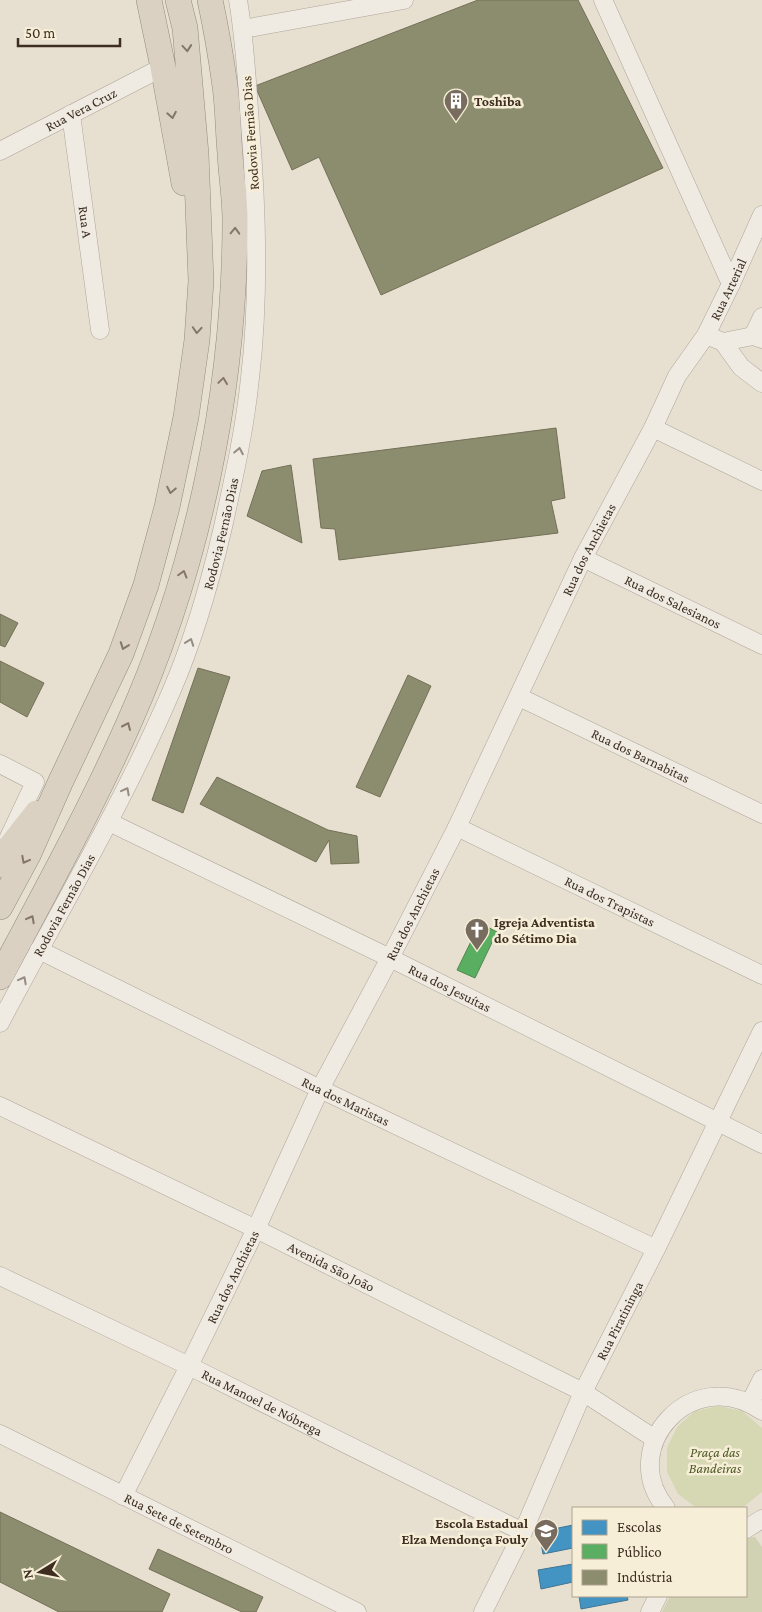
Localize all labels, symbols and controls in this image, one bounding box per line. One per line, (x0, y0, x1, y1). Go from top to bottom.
scale bar (18, 15, 120, 47)
text: 50 m (25, 25, 55, 41)
one-way arrow (181, 44, 192, 52)
street label: Rodovia Fernão Dias (238, 75, 262, 191)
street label: Rua Vera Cruz (42, 84, 119, 134)
building icon: Toshiba (443, 88, 469, 122)
place label: Toshiba (474, 93, 522, 109)
one-way arrow (166, 110, 176, 119)
street label: Rua A (75, 205, 96, 239)
one-way arrow (230, 227, 240, 235)
street label: Rua Arterial (707, 255, 750, 323)
one-way arrow (192, 326, 203, 334)
one-way arrow (218, 376, 228, 385)
one-way arrow (234, 447, 244, 456)
street label: Rodovia Fernão Dias (199, 476, 242, 591)
one-way arrow (166, 486, 177, 495)
street label: Rua dos Anchietas (558, 501, 619, 598)
one-way arrow (177, 570, 187, 578)
street label: Rua dos Salesianos (622, 572, 724, 632)
one-way arrow (184, 638, 194, 647)
one-way arrow (120, 641, 130, 649)
one-way arrow (121, 723, 131, 732)
street label: Rua dos Barnabitas (589, 725, 692, 786)
one-way arrow (119, 788, 129, 797)
street label: Rodovia Fernão Dias (29, 851, 98, 959)
one-way arrow (22, 854, 32, 863)
street label: Rua dos Anchietas (382, 865, 443, 963)
street label: Rua dos Trapistas (562, 873, 658, 930)
place label: Igreja Adventista do Sétimo Dia (494, 914, 595, 946)
one-way arrow (25, 915, 35, 924)
church icon: Igreja Adventista do Sétimo Dia (464, 917, 490, 951)
street label: Rua dos Jesuítas (406, 961, 494, 1015)
one-way arrow (17, 977, 27, 986)
street label: Rua dos Maristas (299, 1073, 392, 1129)
street label: Rua dos Anchietas (203, 1228, 262, 1326)
street label: Avenida São João (285, 1238, 377, 1295)
street label: Rua Piratininga (593, 1278, 646, 1363)
street label: Rua Manoel de Nóbrega (199, 1366, 326, 1439)
park label: Praça das Bandeiras (689, 1444, 742, 1476)
street label: Rua Sete de Setembro (122, 1489, 236, 1557)
legend (572, 1507, 747, 1597)
place label: Escola Estadual Elza Mendonça Fouly (402, 1515, 528, 1547)
school or university icon: Escola Estadual Elza Mendonça Fouly (533, 1518, 559, 1552)
text: Escolas (617, 1519, 662, 1535)
text: Público (617, 1544, 662, 1560)
north arrow (15, 1547, 65, 1597)
text: N (18, 1568, 36, 1580)
text: Indústria (617, 1569, 673, 1585)

